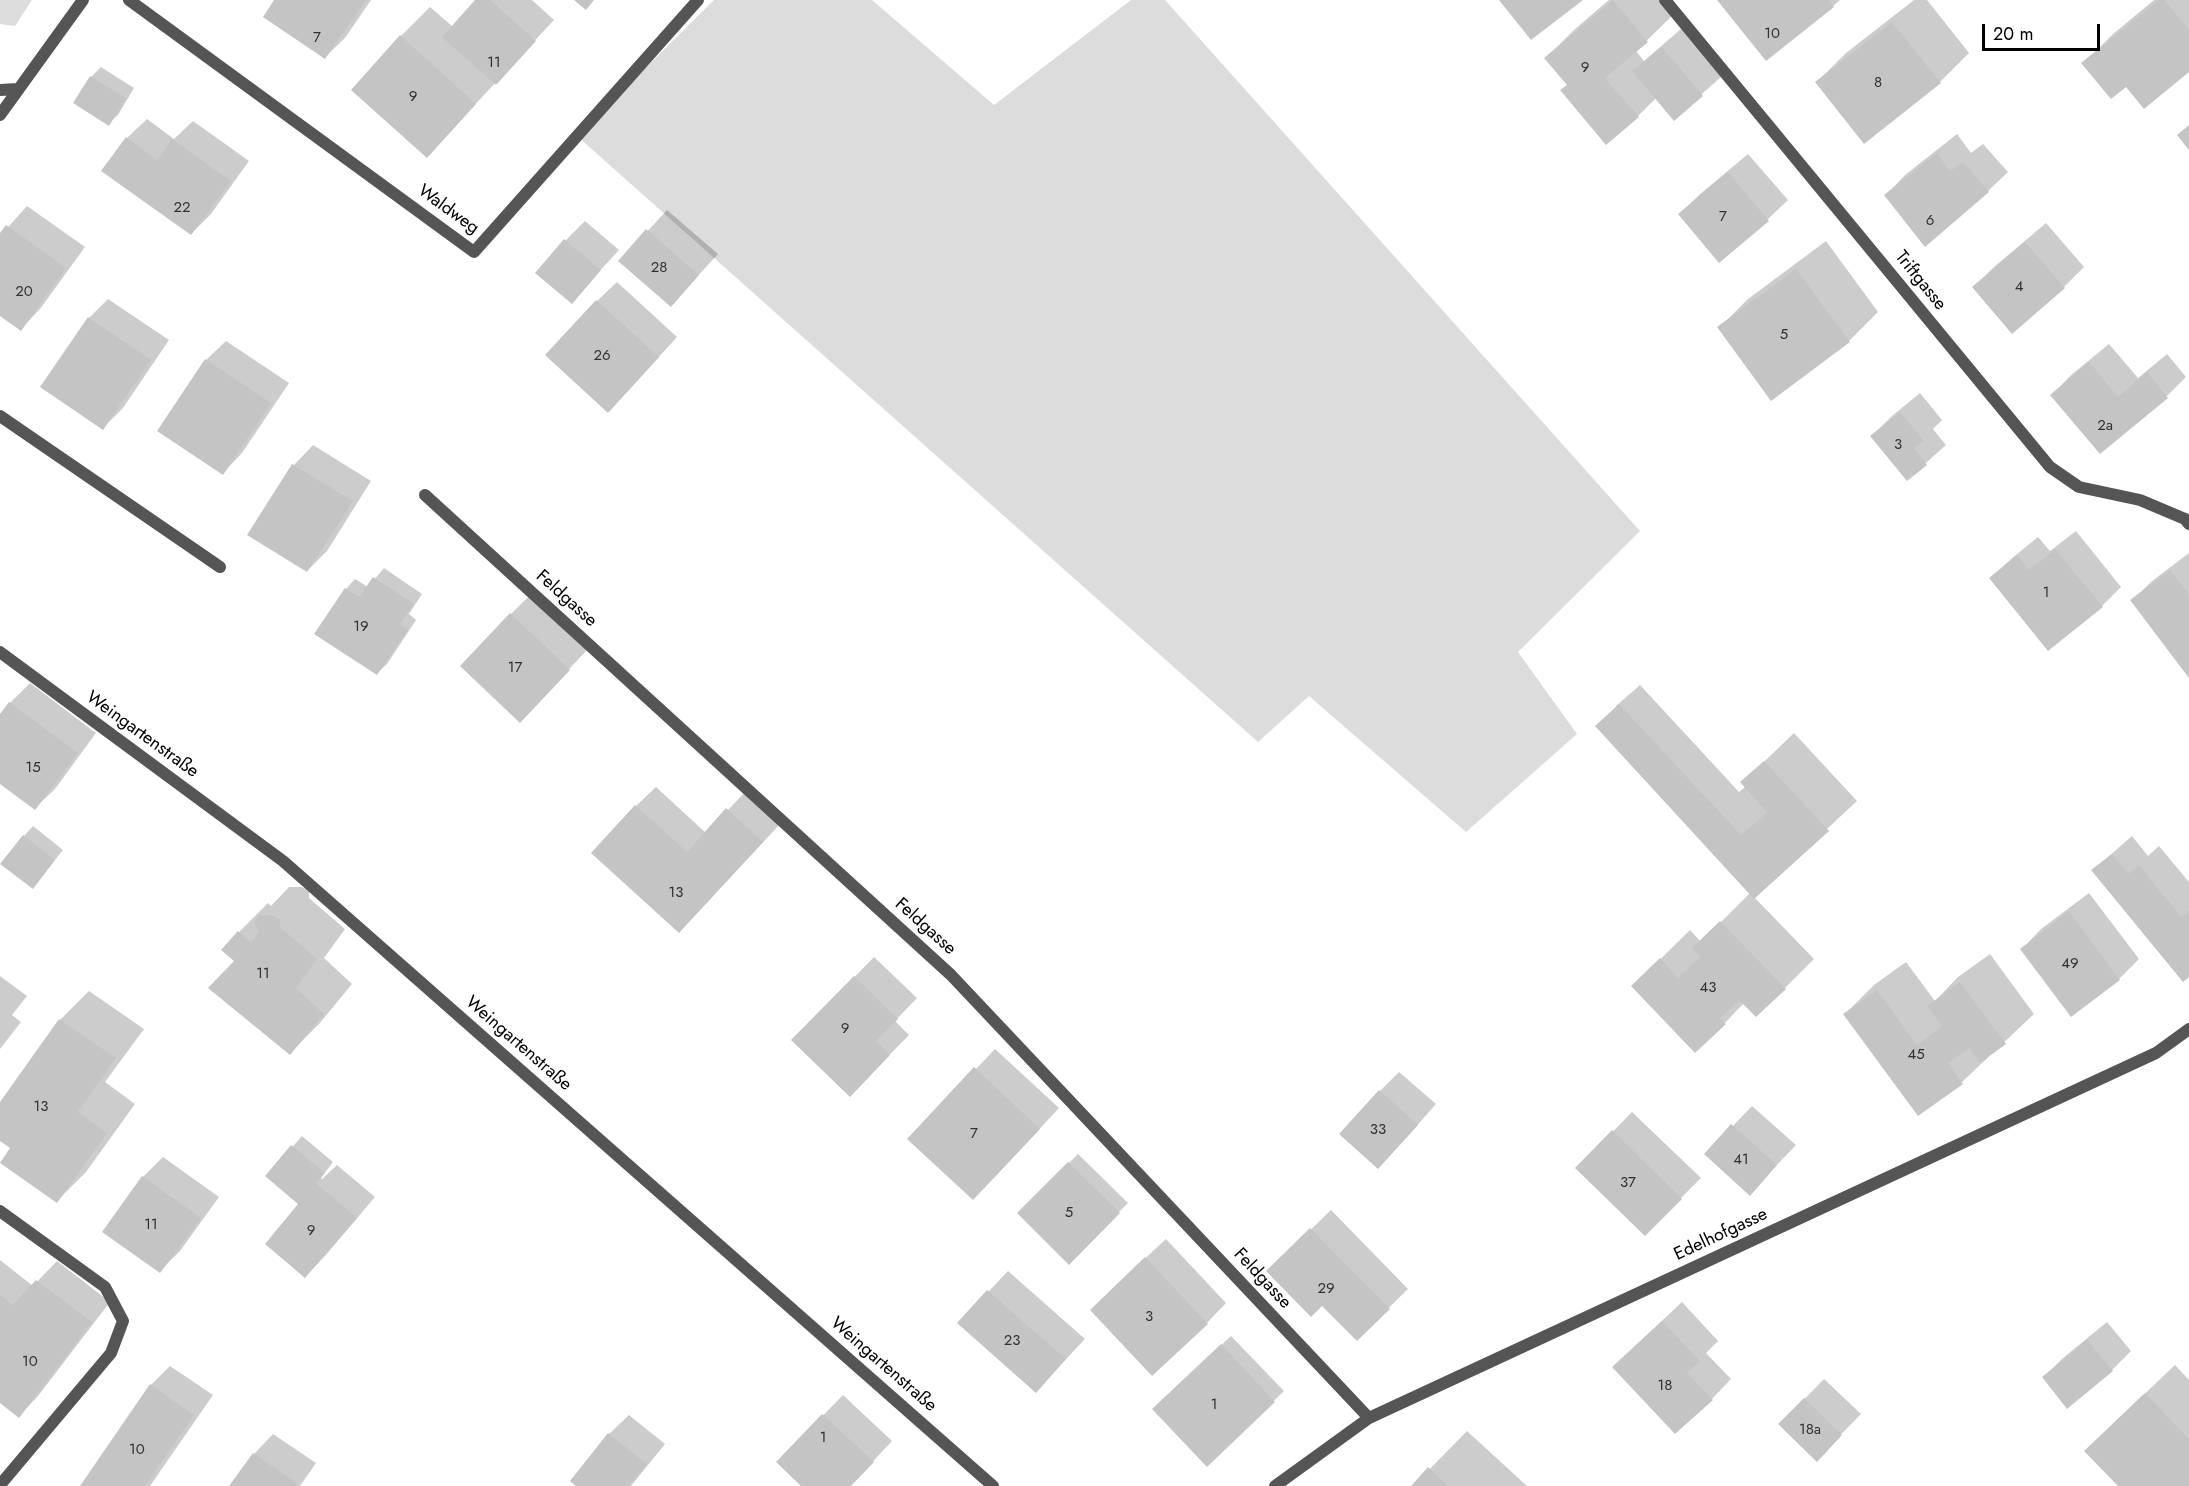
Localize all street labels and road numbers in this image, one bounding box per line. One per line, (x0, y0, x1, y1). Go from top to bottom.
street label: Waldweg (413, 181, 483, 239)
street label: Triftgasse (1890, 247, 1950, 315)
street label: Feldgasse (531, 566, 601, 632)
street label: Weingartenstraße (82, 687, 202, 783)
street label: Feldgasse (890, 894, 960, 960)
street label: Weingartenstraße (460, 992, 576, 1096)
street label: Edelhofgasse (1671, 1204, 1771, 1266)
street label: Feldgasse (1229, 1244, 1295, 1314)
street label: Weingartenstraße (825, 1313, 941, 1417)

